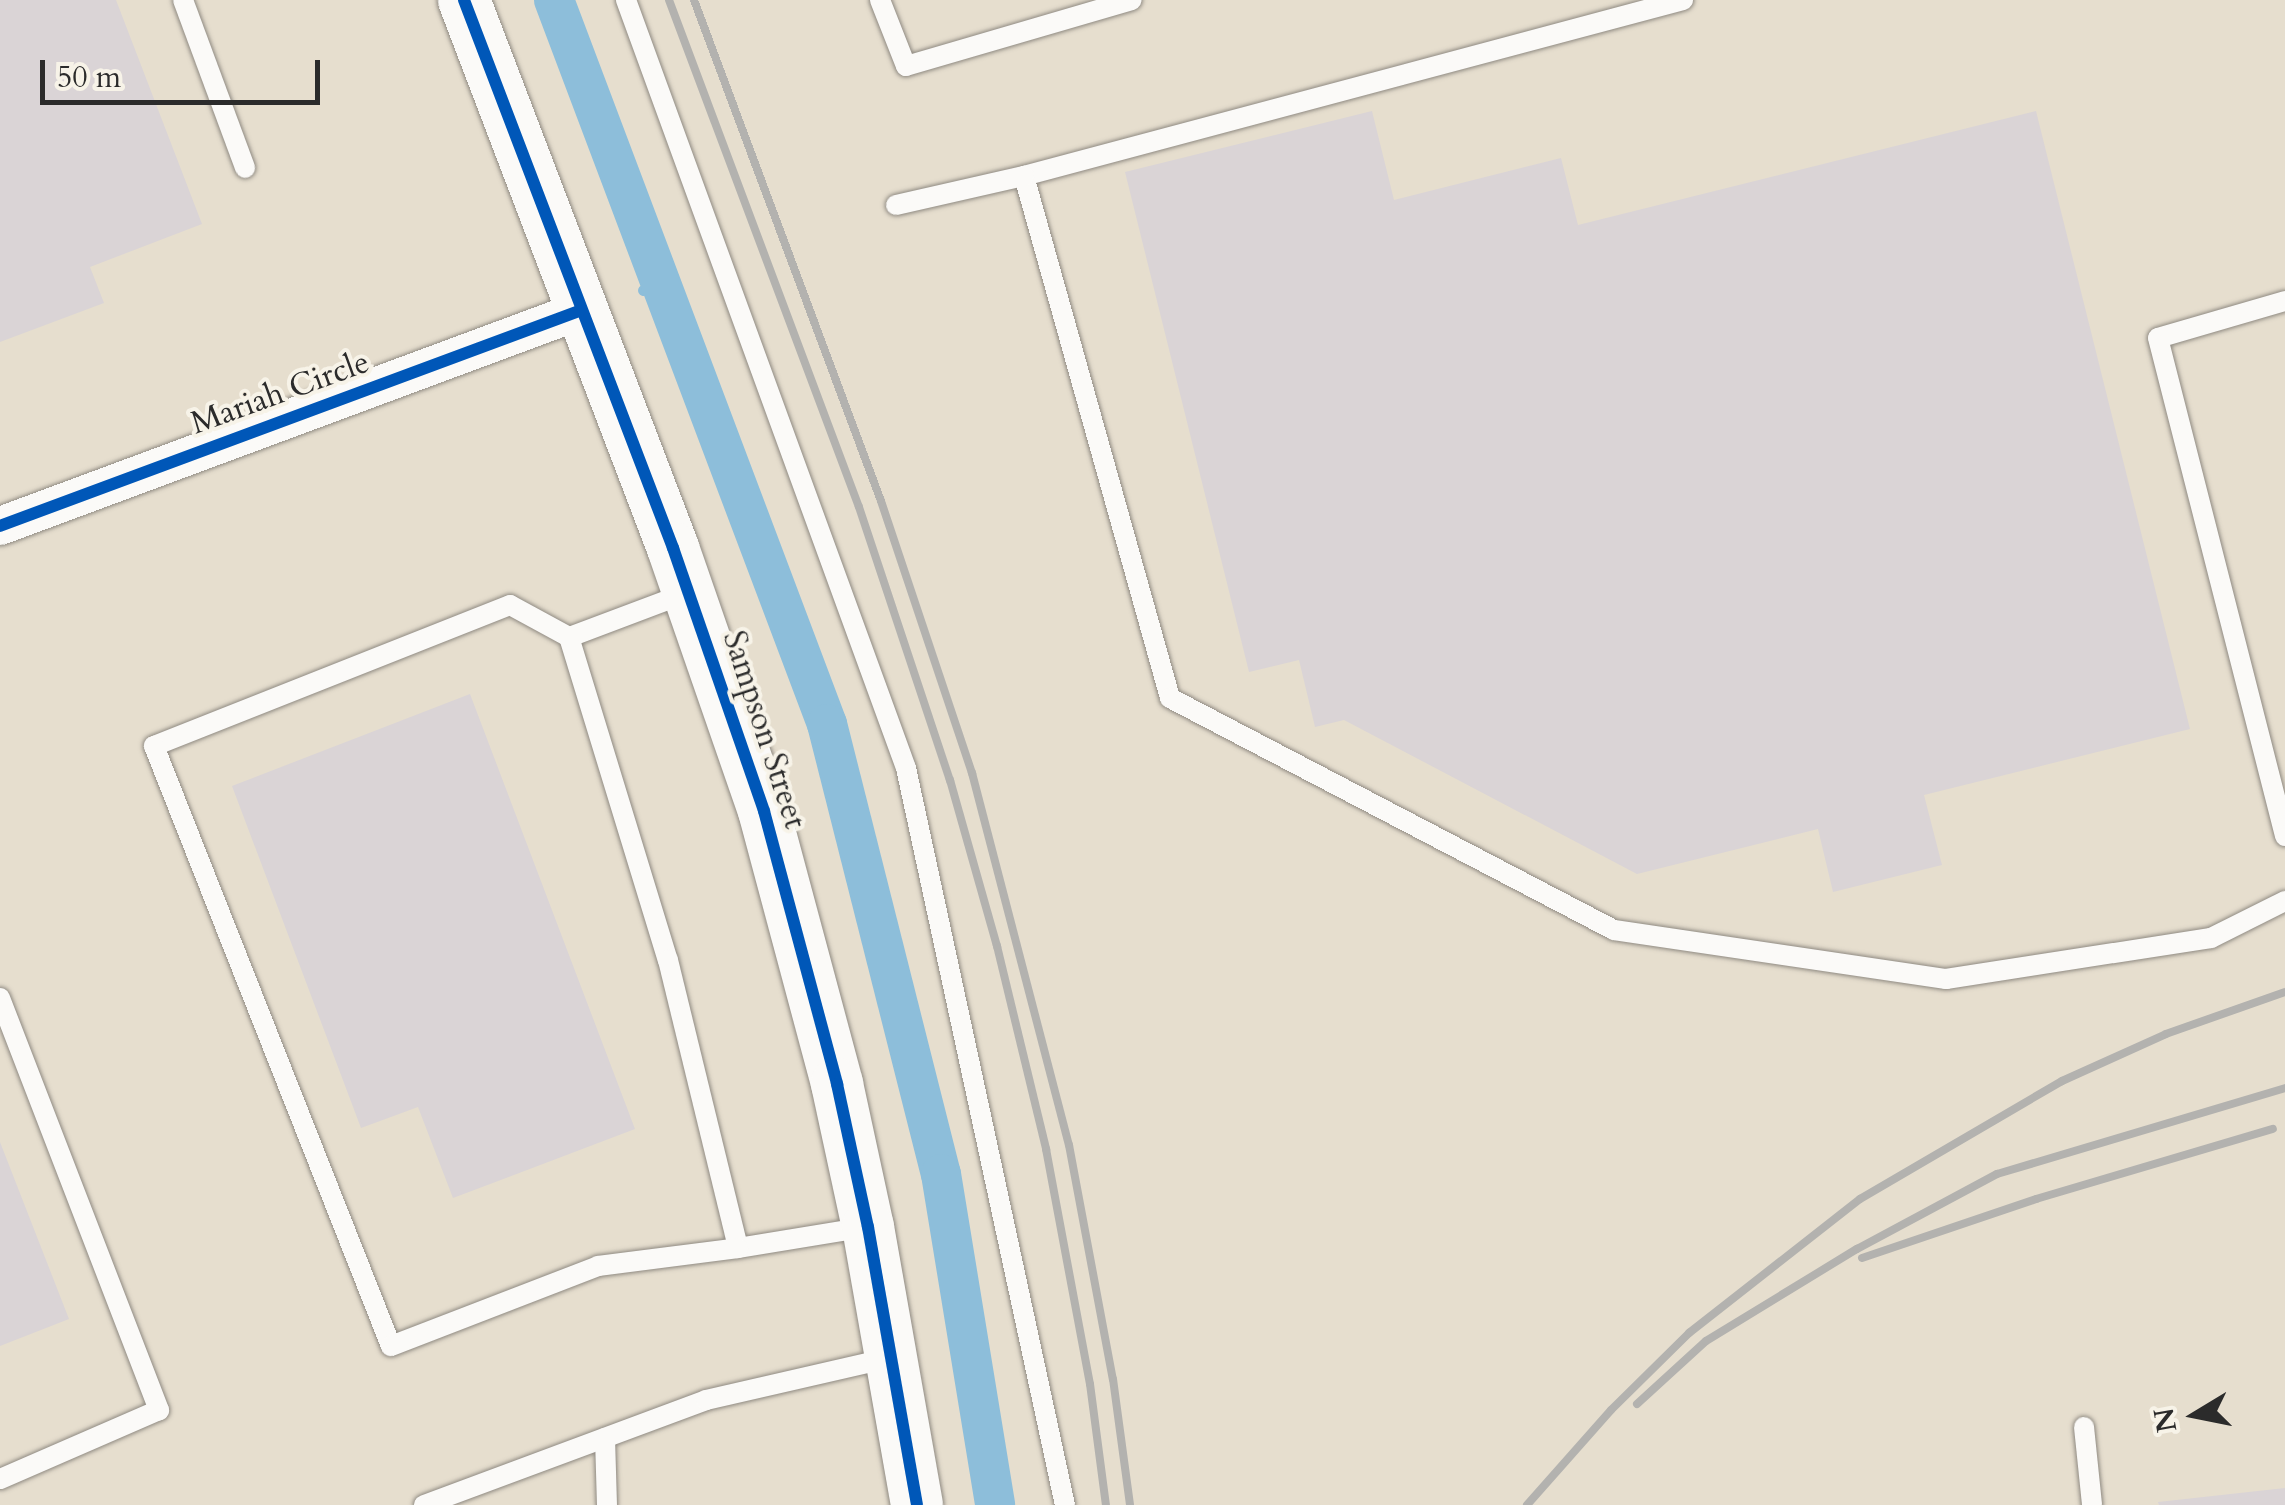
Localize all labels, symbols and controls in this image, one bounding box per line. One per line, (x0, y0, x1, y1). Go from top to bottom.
scale bar (45, 40, 325, 102)
text: 50 m (57, 57, 121, 98)
street label: Mariah Circle (186, 343, 374, 443)
street label: Sampson Street (714, 626, 814, 834)
north arrow (2145, 1365, 2245, 1465)
text: N (2145, 1405, 2186, 1435)

